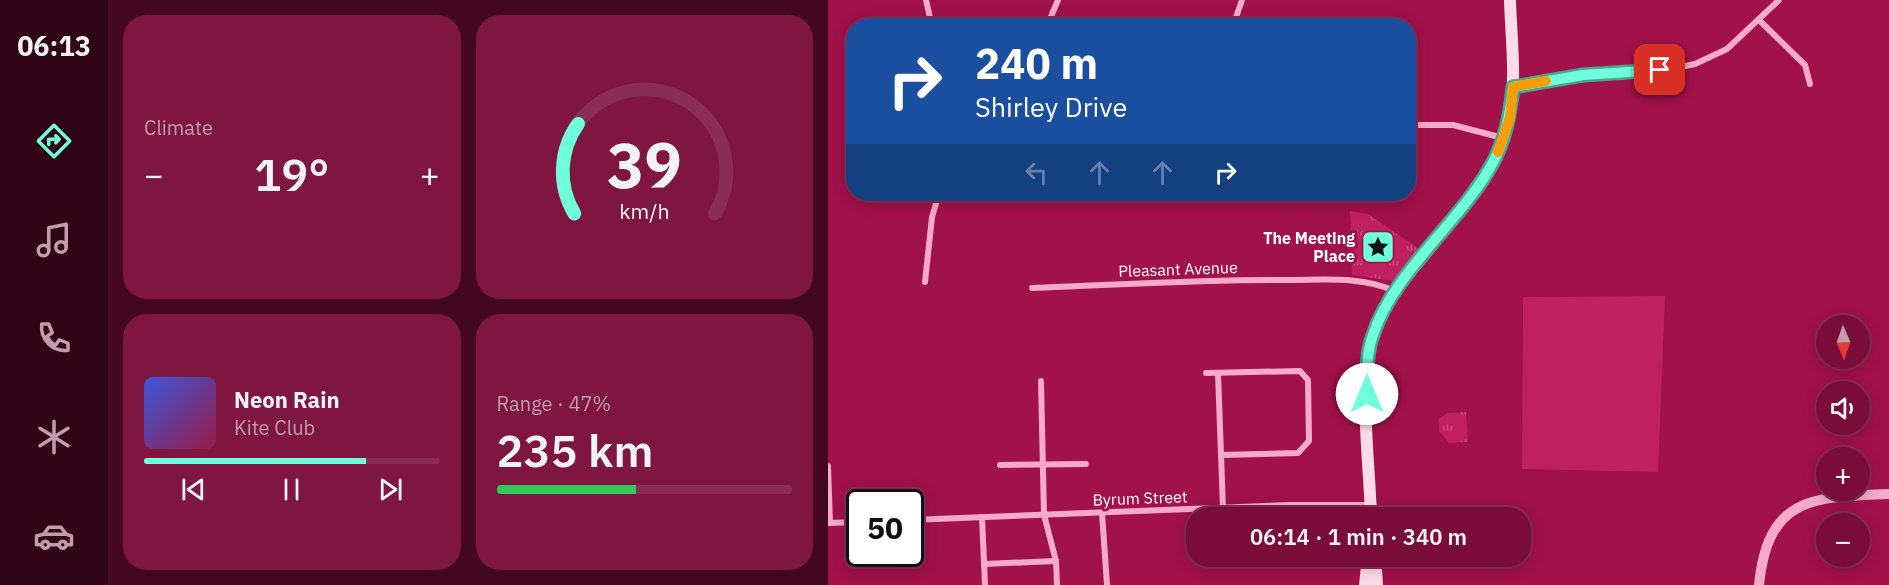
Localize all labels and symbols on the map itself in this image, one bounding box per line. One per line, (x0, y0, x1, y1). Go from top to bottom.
pin (1634, 44, 1685, 95)
place label: The Meeting Place (1263, 228, 1355, 266)
place icon: The Meeting Place (1360, 229, 1396, 265)
street label: Pleasant Avenue (1118, 257, 1238, 281)
north arrow (1816, 315, 1870, 369)
position arrow (1335, 362, 1399, 426)
street label: Byrum Street (1092, 486, 1188, 510)
speed limit sign: 50 (846, 489, 924, 567)

